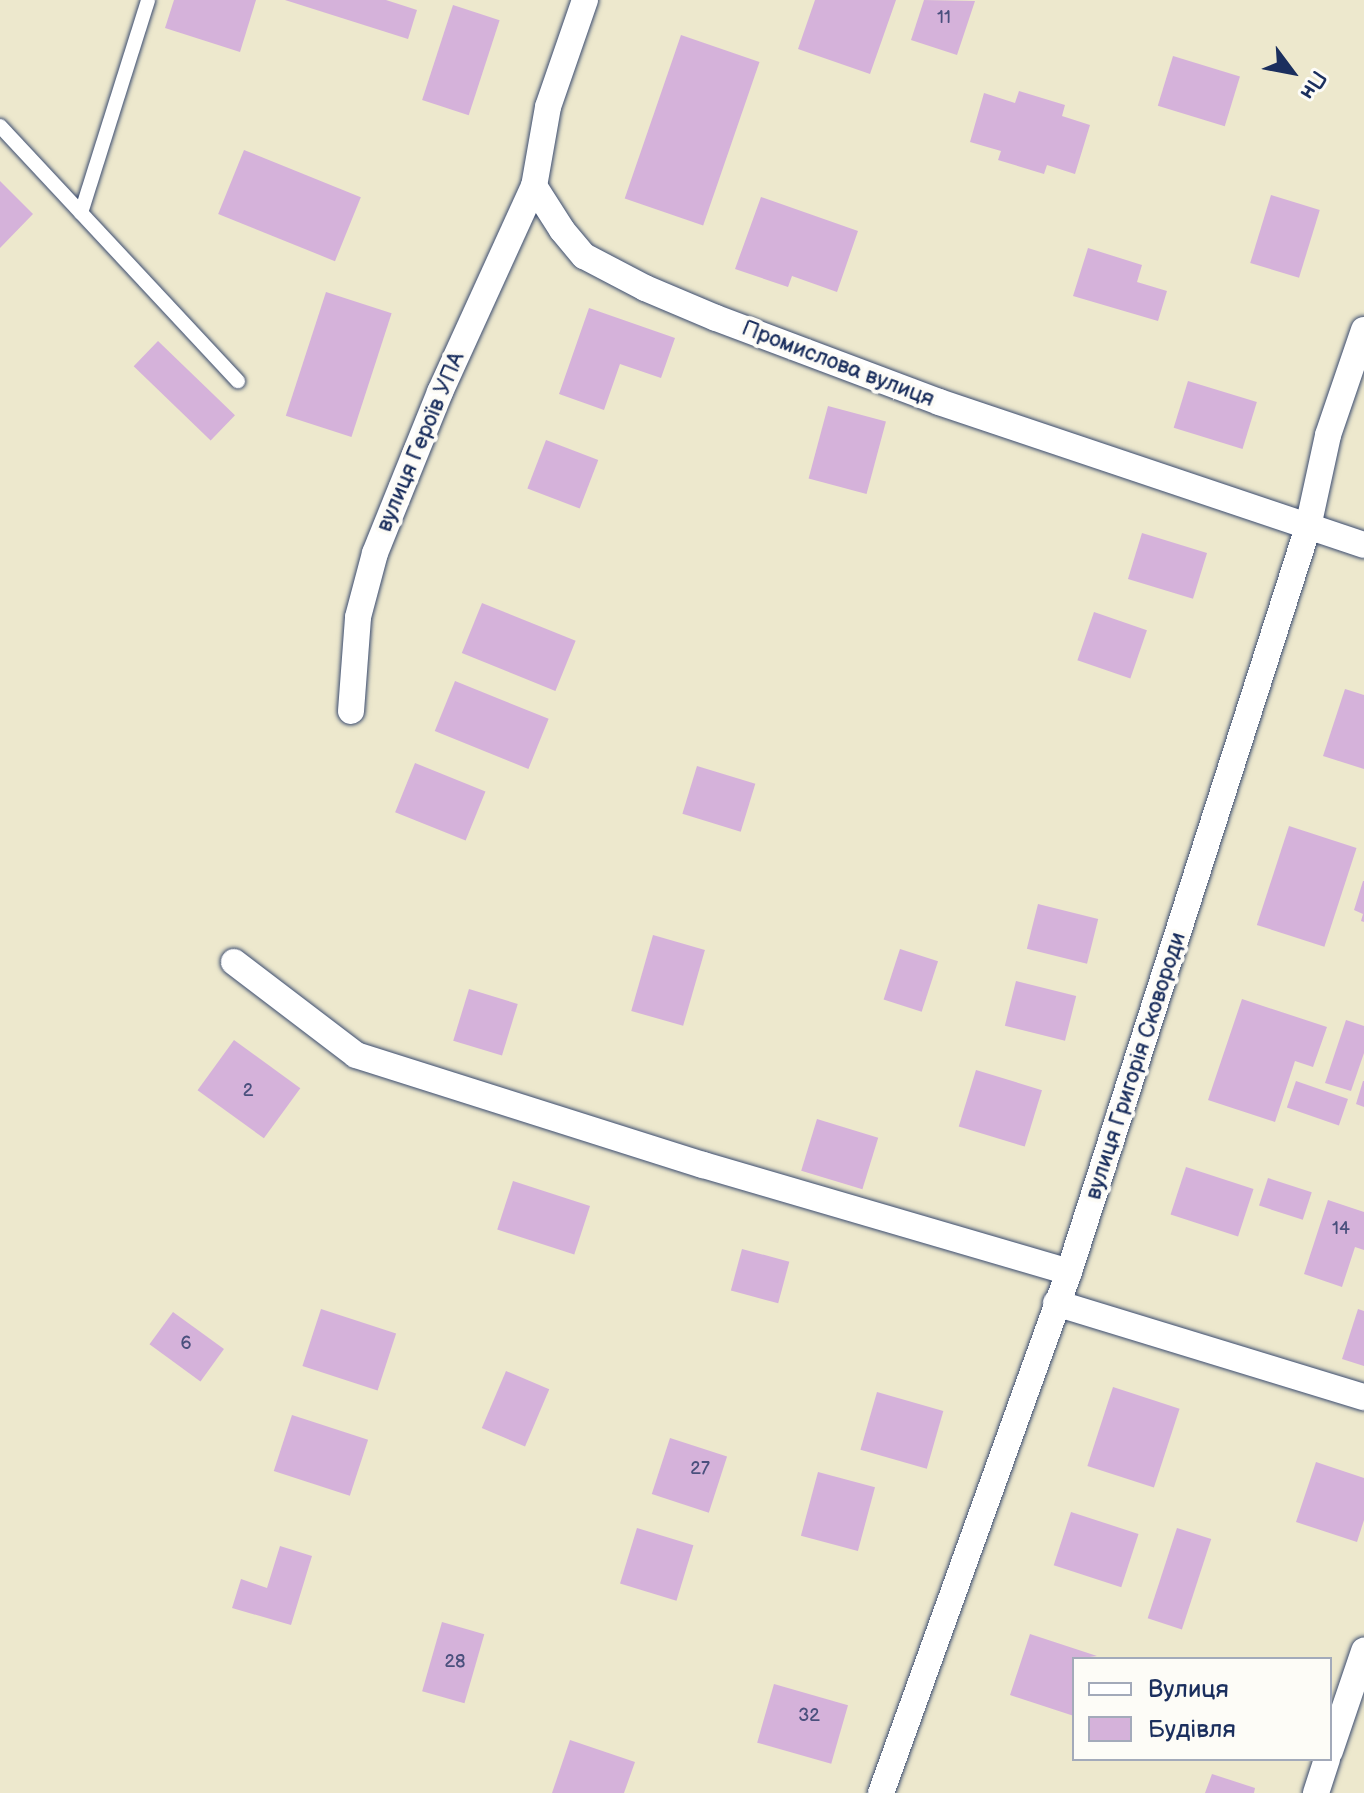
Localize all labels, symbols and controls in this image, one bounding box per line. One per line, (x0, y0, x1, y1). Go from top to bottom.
house number: 11 (937, 7, 951, 29)
north arrow (1252, 32, 1332, 112)
text: Пн (1294, 65, 1332, 105)
street label: Промислова вулиця (738, 315, 938, 413)
street label: вулиця Героїв УПА (371, 348, 471, 536)
street label: вулиця Григорія Сковороди (1080, 929, 1192, 1203)
house number: 2 (243, 1080, 253, 1102)
house number: 14 (1332, 1218, 1350, 1240)
house number: 6 (181, 1333, 191, 1355)
house number: 27 (690, 1458, 710, 1480)
house number: 28 (444, 1651, 466, 1673)
legend (1072, 1657, 1332, 1761)
text: Вулиця (1148, 1675, 1229, 1704)
house number: 32 (798, 1705, 820, 1727)
text: Будівля (1148, 1715, 1236, 1744)

